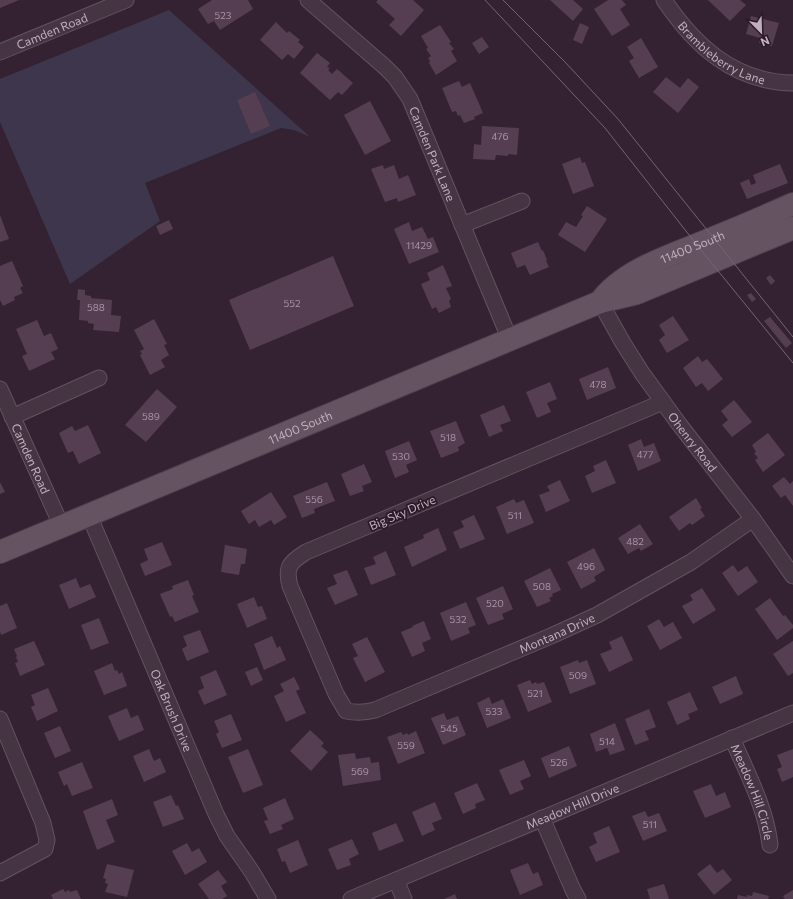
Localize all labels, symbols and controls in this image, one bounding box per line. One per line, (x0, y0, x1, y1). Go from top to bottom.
house number: 523 (215, 9, 232, 21)
street label: Camden Road (14, 10, 89, 52)
north arrow (741, 12, 781, 52)
street label: Brambleberry Lane (675, 18, 767, 86)
text: N (759, 34, 771, 49)
street label: Camden Park Lane (407, 104, 459, 203)
house number: 476 (491, 130, 509, 142)
street label: 11400 South (658, 227, 726, 266)
house number: 11429 (406, 239, 432, 251)
house number: 552 (283, 297, 301, 309)
house number: 588 (87, 301, 105, 313)
house number: 478 (589, 378, 607, 390)
street label: 11400 South (266, 407, 334, 447)
street label: Ohenry Road (666, 409, 720, 474)
house number: 589 (142, 410, 160, 422)
street label: Camden Road (9, 421, 53, 496)
house number: 518 (440, 431, 456, 443)
house number: 477 (637, 448, 653, 460)
house number: 530 (392, 450, 410, 462)
street label: Big Sky Drive (367, 492, 437, 532)
house number: 556 (305, 493, 323, 505)
house number: 511 (508, 509, 522, 521)
house number: 482 (626, 535, 644, 547)
house number: 496 (577, 560, 595, 572)
house number: 508 (533, 580, 551, 592)
house number: 520 (486, 597, 504, 609)
street label: Montana Drive (517, 610, 597, 656)
house number: 532 (450, 613, 467, 625)
street label: Oak Brush Drive (148, 667, 196, 753)
house number: 509 (569, 669, 587, 681)
house number: 521 (527, 687, 543, 699)
house number: 533 (485, 705, 503, 717)
house number: 545 (440, 722, 458, 734)
house number: 514 (599, 735, 615, 747)
house number: 559 (397, 739, 415, 751)
street label: Meadow Hill Circle (728, 742, 776, 841)
house number: 526 (550, 756, 568, 768)
house number: 569 (351, 765, 369, 777)
street label: Meadow Hill Drive (524, 780, 621, 832)
house number: 511 (643, 818, 657, 830)

